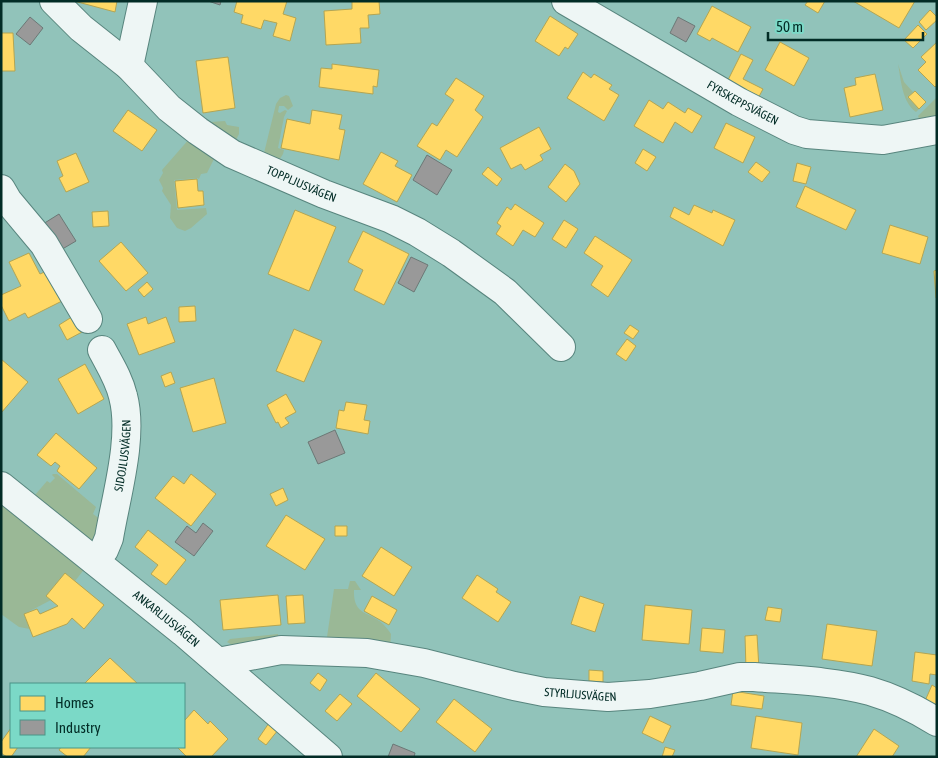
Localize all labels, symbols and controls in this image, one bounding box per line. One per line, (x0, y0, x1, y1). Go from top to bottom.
scale bar (768, 10, 923, 42)
text: 50 m (776, 18, 803, 35)
street label: FYRSKEPPSVÄGEN (704, 78, 781, 128)
street label: TOPPLJUSVÄGEN (264, 163, 338, 205)
street label: SIDOJLUSVÄGEN (111, 419, 134, 493)
street label: ANKARLJUSVÄGEN (130, 588, 202, 650)
legend (10, 683, 185, 748)
street label: STYRLJUSVÄGEN (544, 685, 617, 704)
text: Homes (55, 694, 94, 711)
text: Industry (55, 719, 101, 736)

